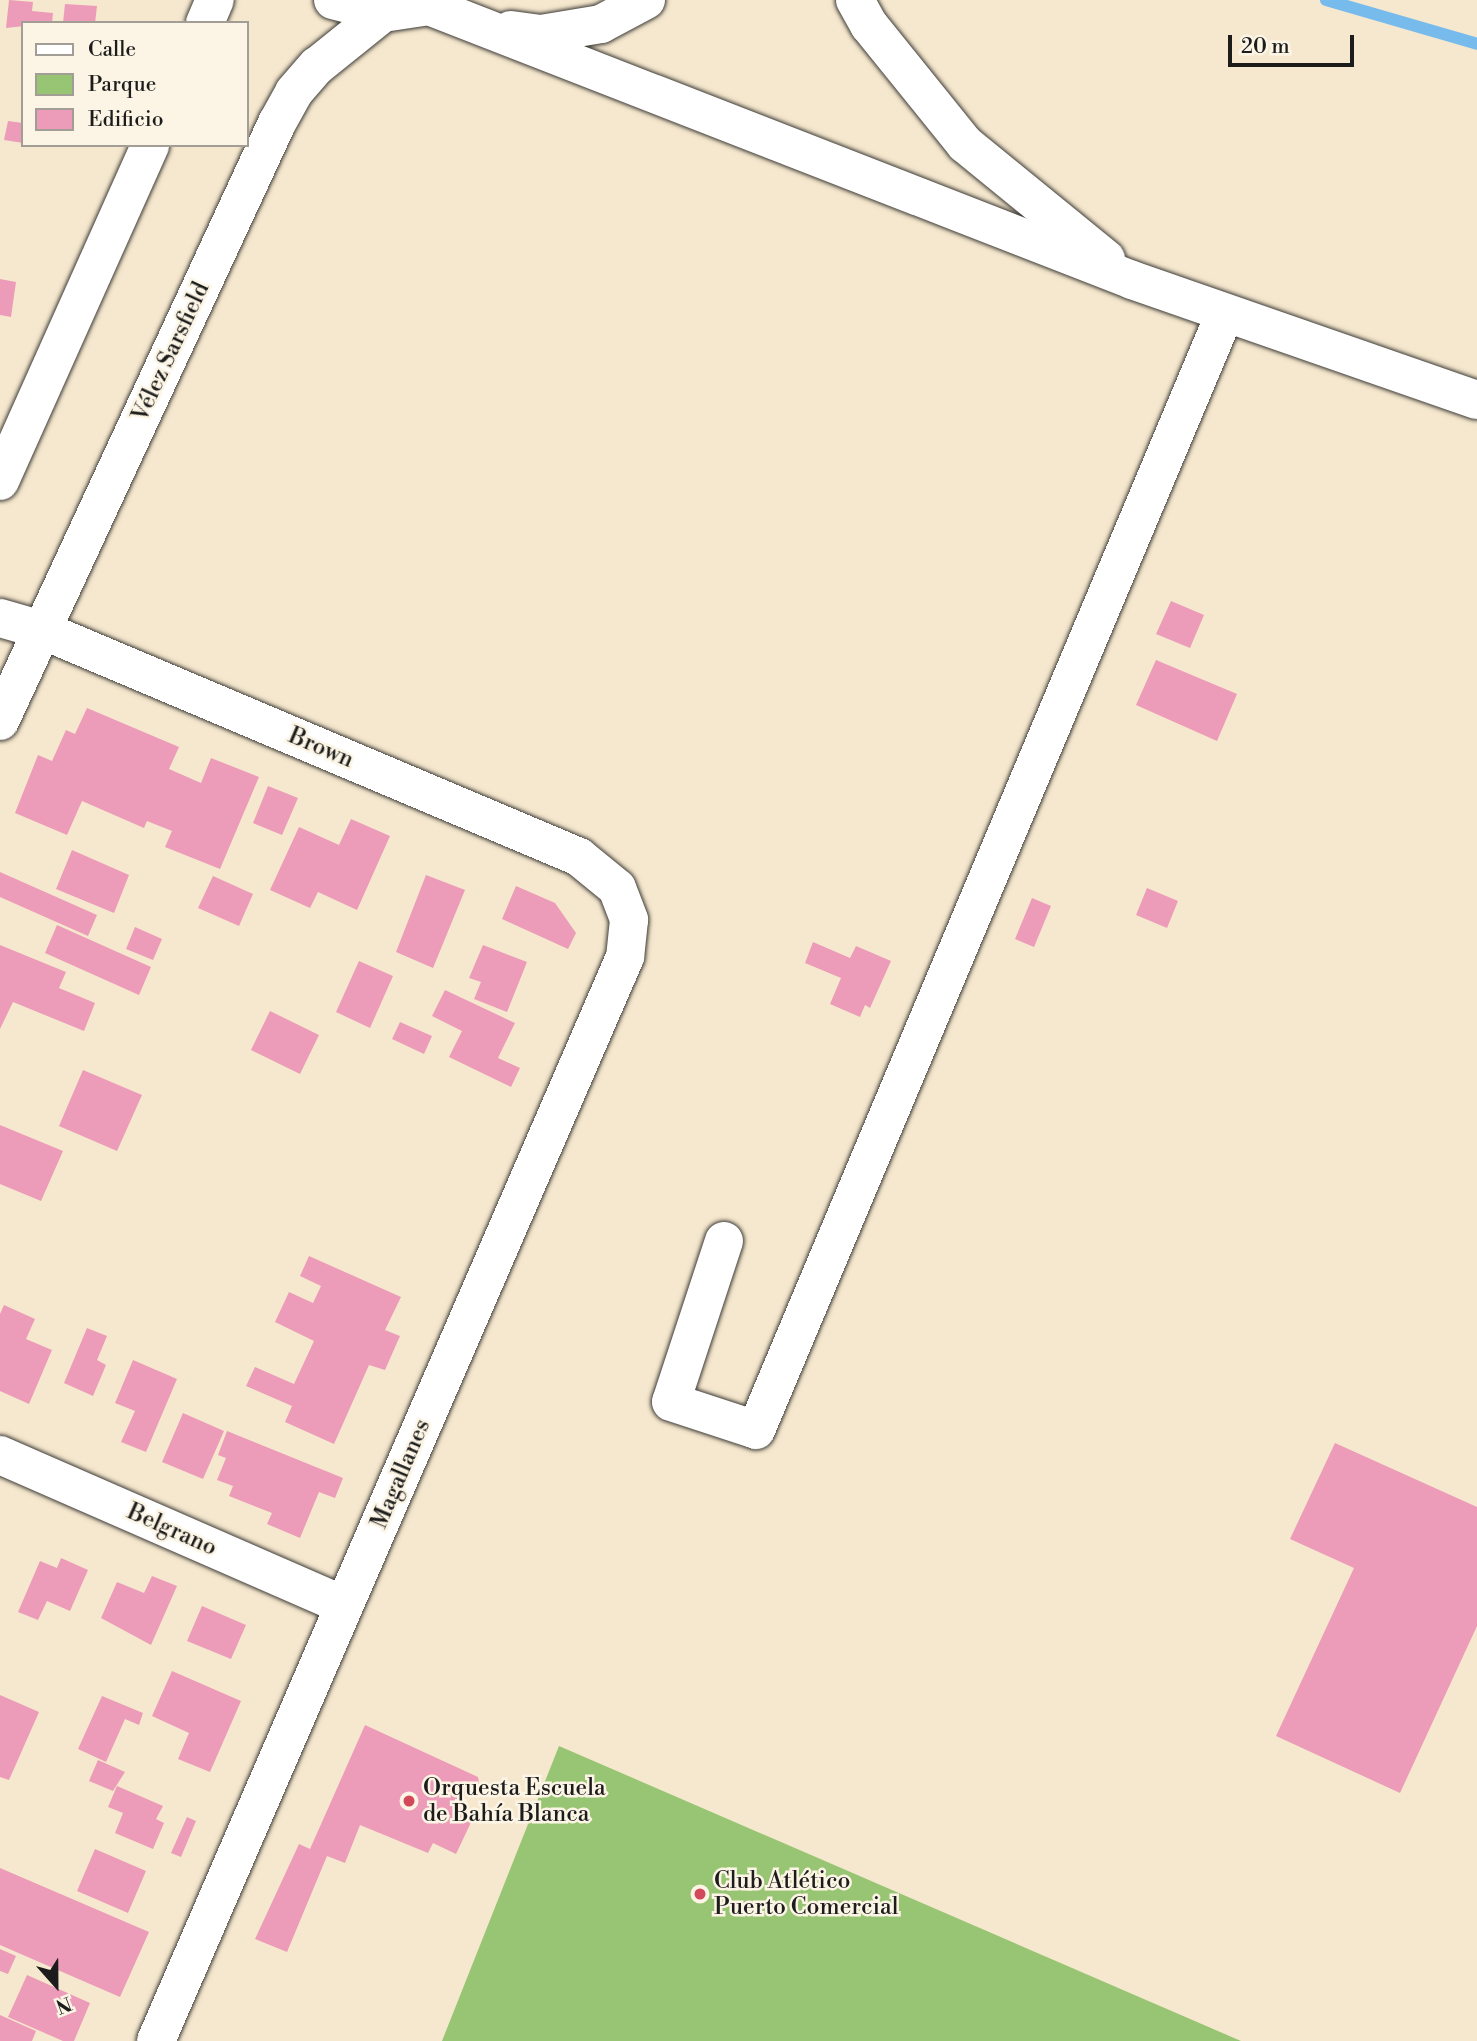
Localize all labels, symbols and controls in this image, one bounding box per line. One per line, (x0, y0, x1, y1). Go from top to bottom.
legend (21, 21, 248, 147)
scale bar (1232, 21, 1358, 65)
text: 20 m (1241, 34, 1290, 60)
text: Calle (88, 37, 136, 63)
text: Parque (88, 72, 156, 98)
text: Edificio (88, 107, 164, 133)
street label: Vélez Sarsfield (127, 278, 215, 426)
street label: Brown (284, 722, 358, 774)
street label: Magallanes (366, 1415, 436, 1533)
street label: Belgrano (123, 1498, 221, 1562)
place label: Orquesta Escuela de Bahía Blanca (423, 1774, 606, 1828)
marker: Orquesta Escuela de Bahía Blanca (401, 1793, 417, 1809)
place label: Club Atlético Puerto Comercial (714, 1867, 899, 1921)
marker: Club Atlético Puerto Comercial (692, 1886, 708, 1902)
north arrow (21, 1950, 91, 2020)
text: N (52, 1991, 75, 2019)

